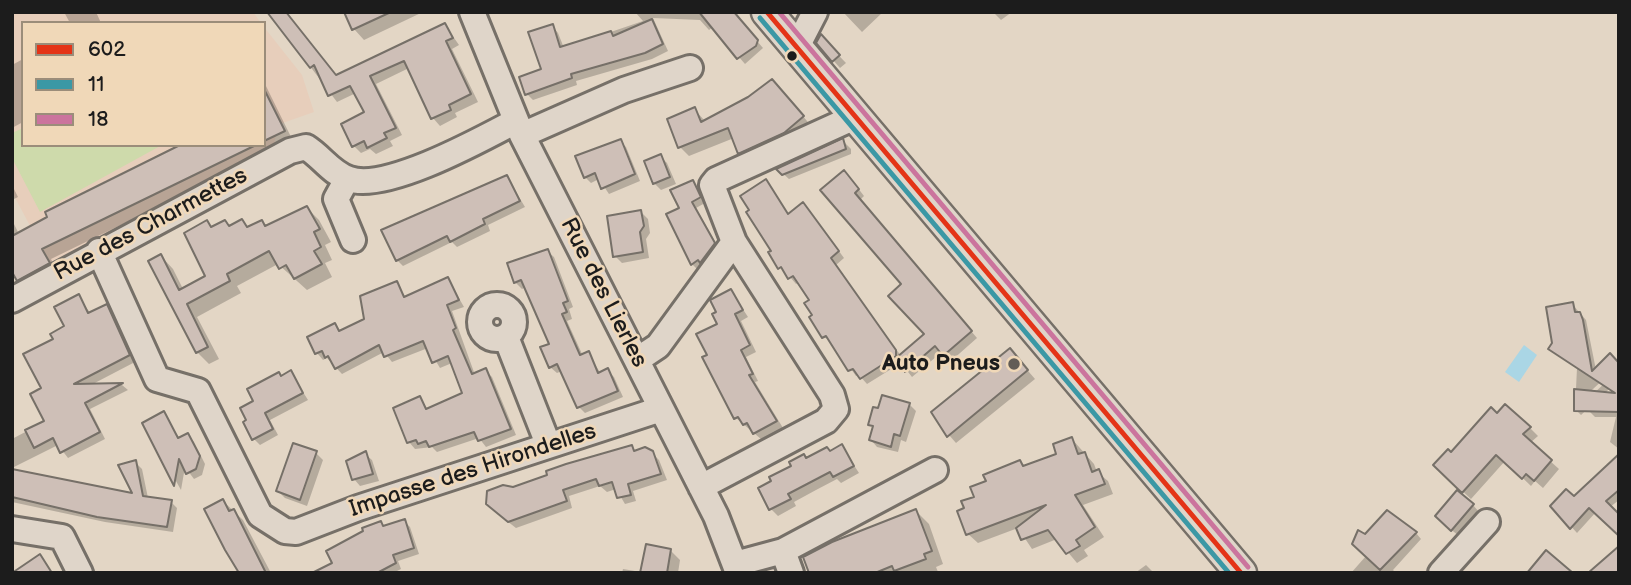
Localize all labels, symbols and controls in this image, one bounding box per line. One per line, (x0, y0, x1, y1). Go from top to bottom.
legend (21, 21, 266, 147)
text: 602 (88, 37, 126, 62)
unlabelled marker (785, 49, 799, 63)
text: 11 (88, 72, 104, 97)
text: 18 (88, 107, 108, 132)
street label: Rue des Charmettes (50, 162, 252, 288)
street label: Rue des Lierles (553, 214, 653, 372)
place label: Auto Pneus (882, 350, 1000, 378)
marker: Auto Pneus (1006, 356, 1022, 372)
street label: Impasse des Hirondelles (346, 418, 600, 524)

